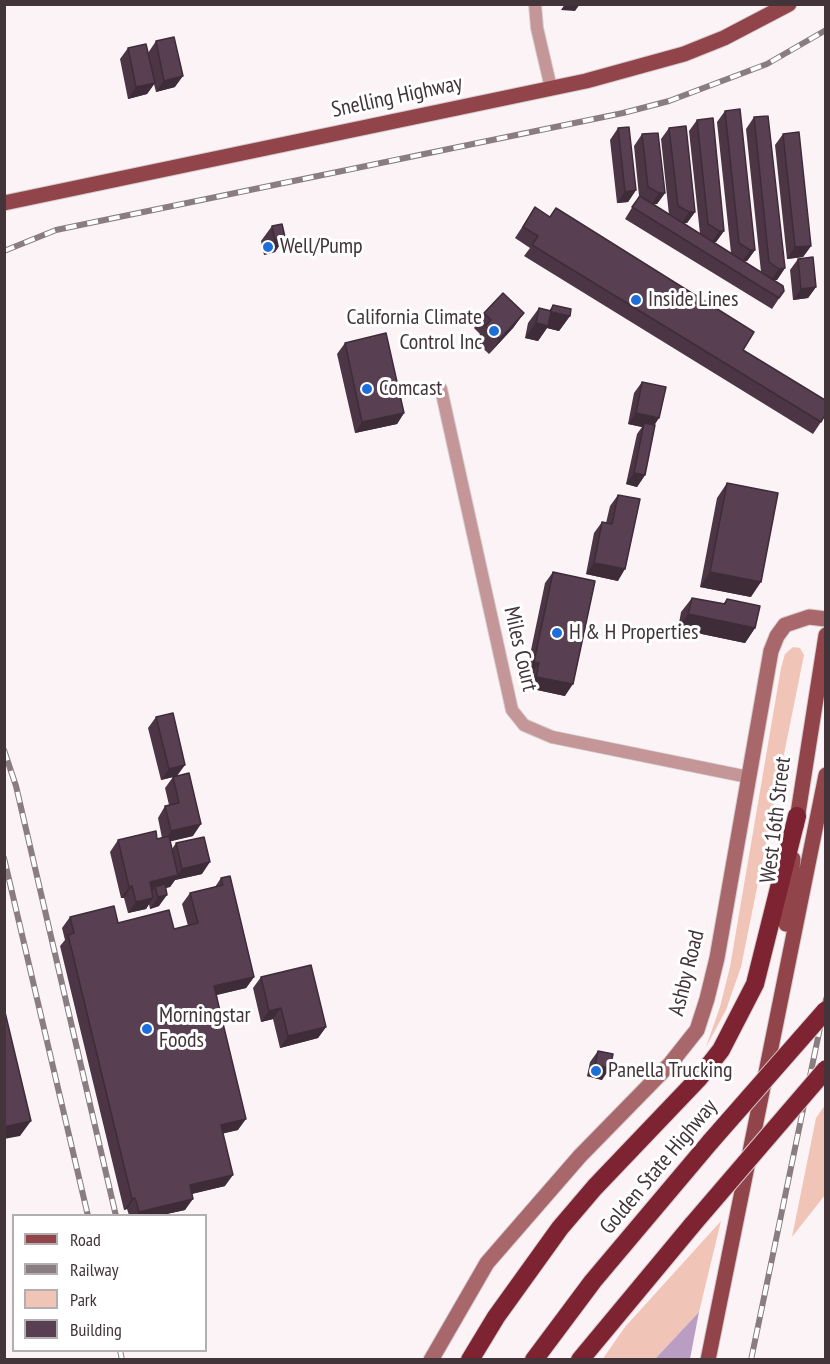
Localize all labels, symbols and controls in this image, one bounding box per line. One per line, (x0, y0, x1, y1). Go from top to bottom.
street label: Snelling Highway (329, 70, 465, 124)
place label: Well/Pump (280, 234, 363, 260)
marker: Well/Pump (261, 240, 275, 254)
place label: Inside Lines (648, 287, 738, 313)
marker: Inside Lines (629, 293, 643, 307)
place label: California Climate Control Inc (347, 305, 482, 356)
marker: California Climate Control Inc (487, 324, 501, 338)
place label: Comcast (379, 376, 442, 402)
marker: Comcast (360, 382, 374, 396)
street label: Miles Court (497, 604, 543, 694)
place label: H & H Properties (569, 620, 698, 646)
marker: H & H Properties (550, 626, 564, 640)
street label: West 16th Street (755, 755, 797, 885)
street label: Ashby Road (664, 927, 710, 1019)
place label: Morningstar Foods (159, 1003, 250, 1054)
marker: Morningstar Foods (140, 1022, 154, 1036)
place label: Panella Trucking (608, 1058, 732, 1084)
marker: Panella Trucking (589, 1064, 603, 1078)
street label: Golden State Highway (595, 1094, 723, 1240)
legend (12, 1214, 207, 1352)
text: Road (70, 1228, 101, 1251)
text: Railway (70, 1258, 119, 1281)
text: Park (70, 1288, 97, 1311)
text: Building (70, 1318, 122, 1341)

